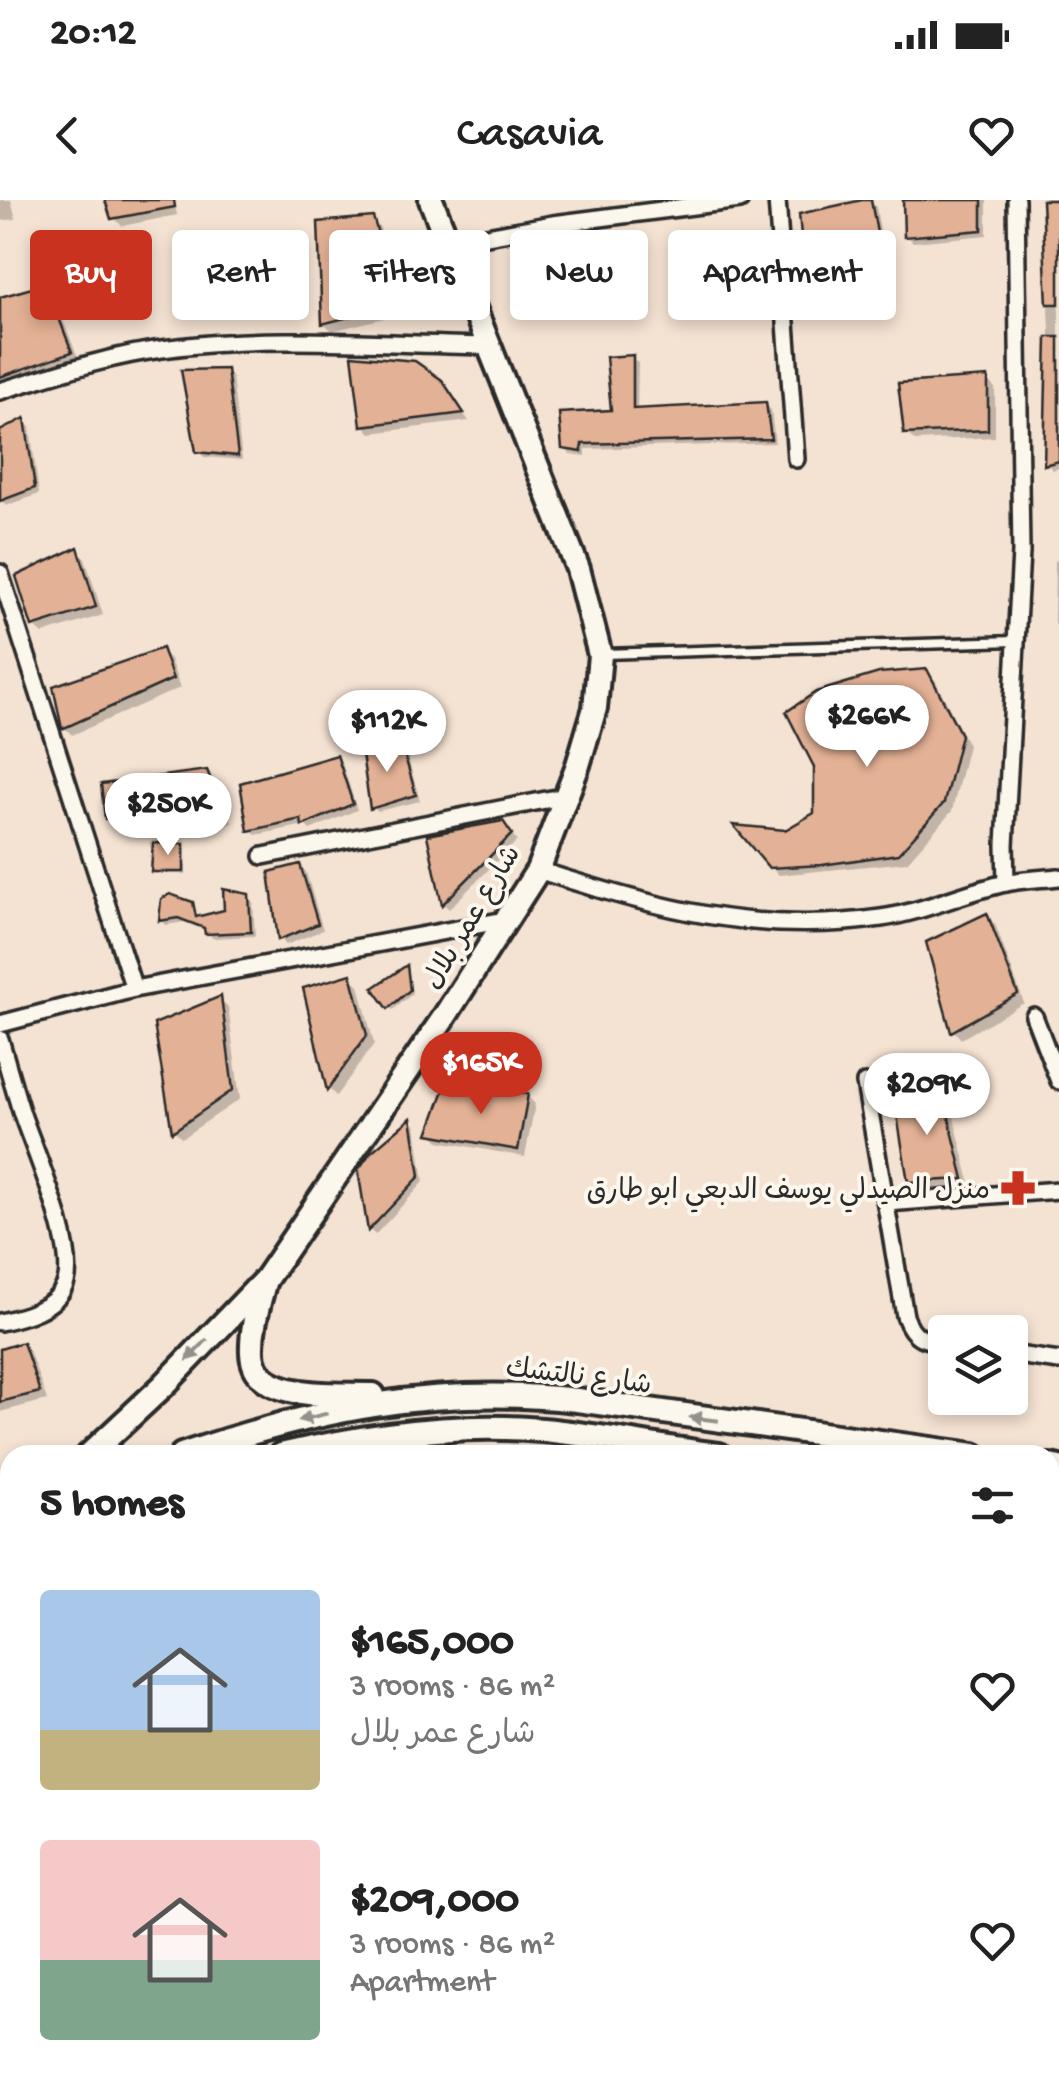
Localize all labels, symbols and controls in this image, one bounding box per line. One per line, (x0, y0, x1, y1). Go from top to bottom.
text: 20:12 (50, 13, 136, 57)
icon: back (40, 108, 95, 163)
icon: heart (964, 108, 1019, 163)
text: Casavia (457, 109, 602, 162)
chip: Buy (30, 230, 152, 320)
chip: Rent (172, 230, 309, 320)
chip: Filters (329, 230, 490, 320)
chip: New (510, 230, 648, 320)
chip: Apartment (668, 230, 896, 320)
pin: $266K (797, 685, 937, 770)
pin: $112K (317, 690, 457, 775)
text: $266K (827, 698, 907, 736)
text: $112K (350, 703, 424, 741)
pin: $250K (98, 773, 238, 858)
text: $250K (127, 786, 209, 824)
street label: شارع عمر بلال (418, 840, 530, 996)
pin: $165K (411, 1032, 551, 1117)
text: $165K (442, 1045, 520, 1083)
pin: $209K (857, 1053, 997, 1138)
text: $209K (886, 1066, 968, 1104)
pharmacy icon: منزل الصيدلي يوسف الدبعي ابو طارق (999, 1169, 1037, 1207)
place label: منزل الصيدلي يوسف الدبعي ابو طارق (586, 1176, 990, 1213)
map controls (928, 1315, 1028, 1415)
button: layers (928, 1315, 1028, 1415)
one-way arrow (186, 1338, 209, 1362)
street label: شارع نالتشك (504, 1353, 653, 1404)
one-way arrow (297, 1409, 328, 1425)
one-way arrow (688, 1411, 719, 1427)
icon: filters (965, 1478, 1020, 1533)
text: 5 homes (40, 1481, 183, 1530)
text: $165,000 (350, 1620, 514, 1669)
icon: home (120, 1630, 240, 1750)
icon: heart (965, 1663, 1020, 1718)
text: 3 rooms · 86 m² (350, 1669, 555, 1707)
text: شارع عمر بلال (350, 1717, 535, 1755)
text: $209,000 (350, 1878, 519, 1927)
icon: home (120, 1880, 240, 2000)
icon: heart (965, 1913, 1020, 1968)
text: 3 rooms · 86 m² (350, 1927, 555, 1965)
text: Apartment (350, 1965, 494, 2003)

